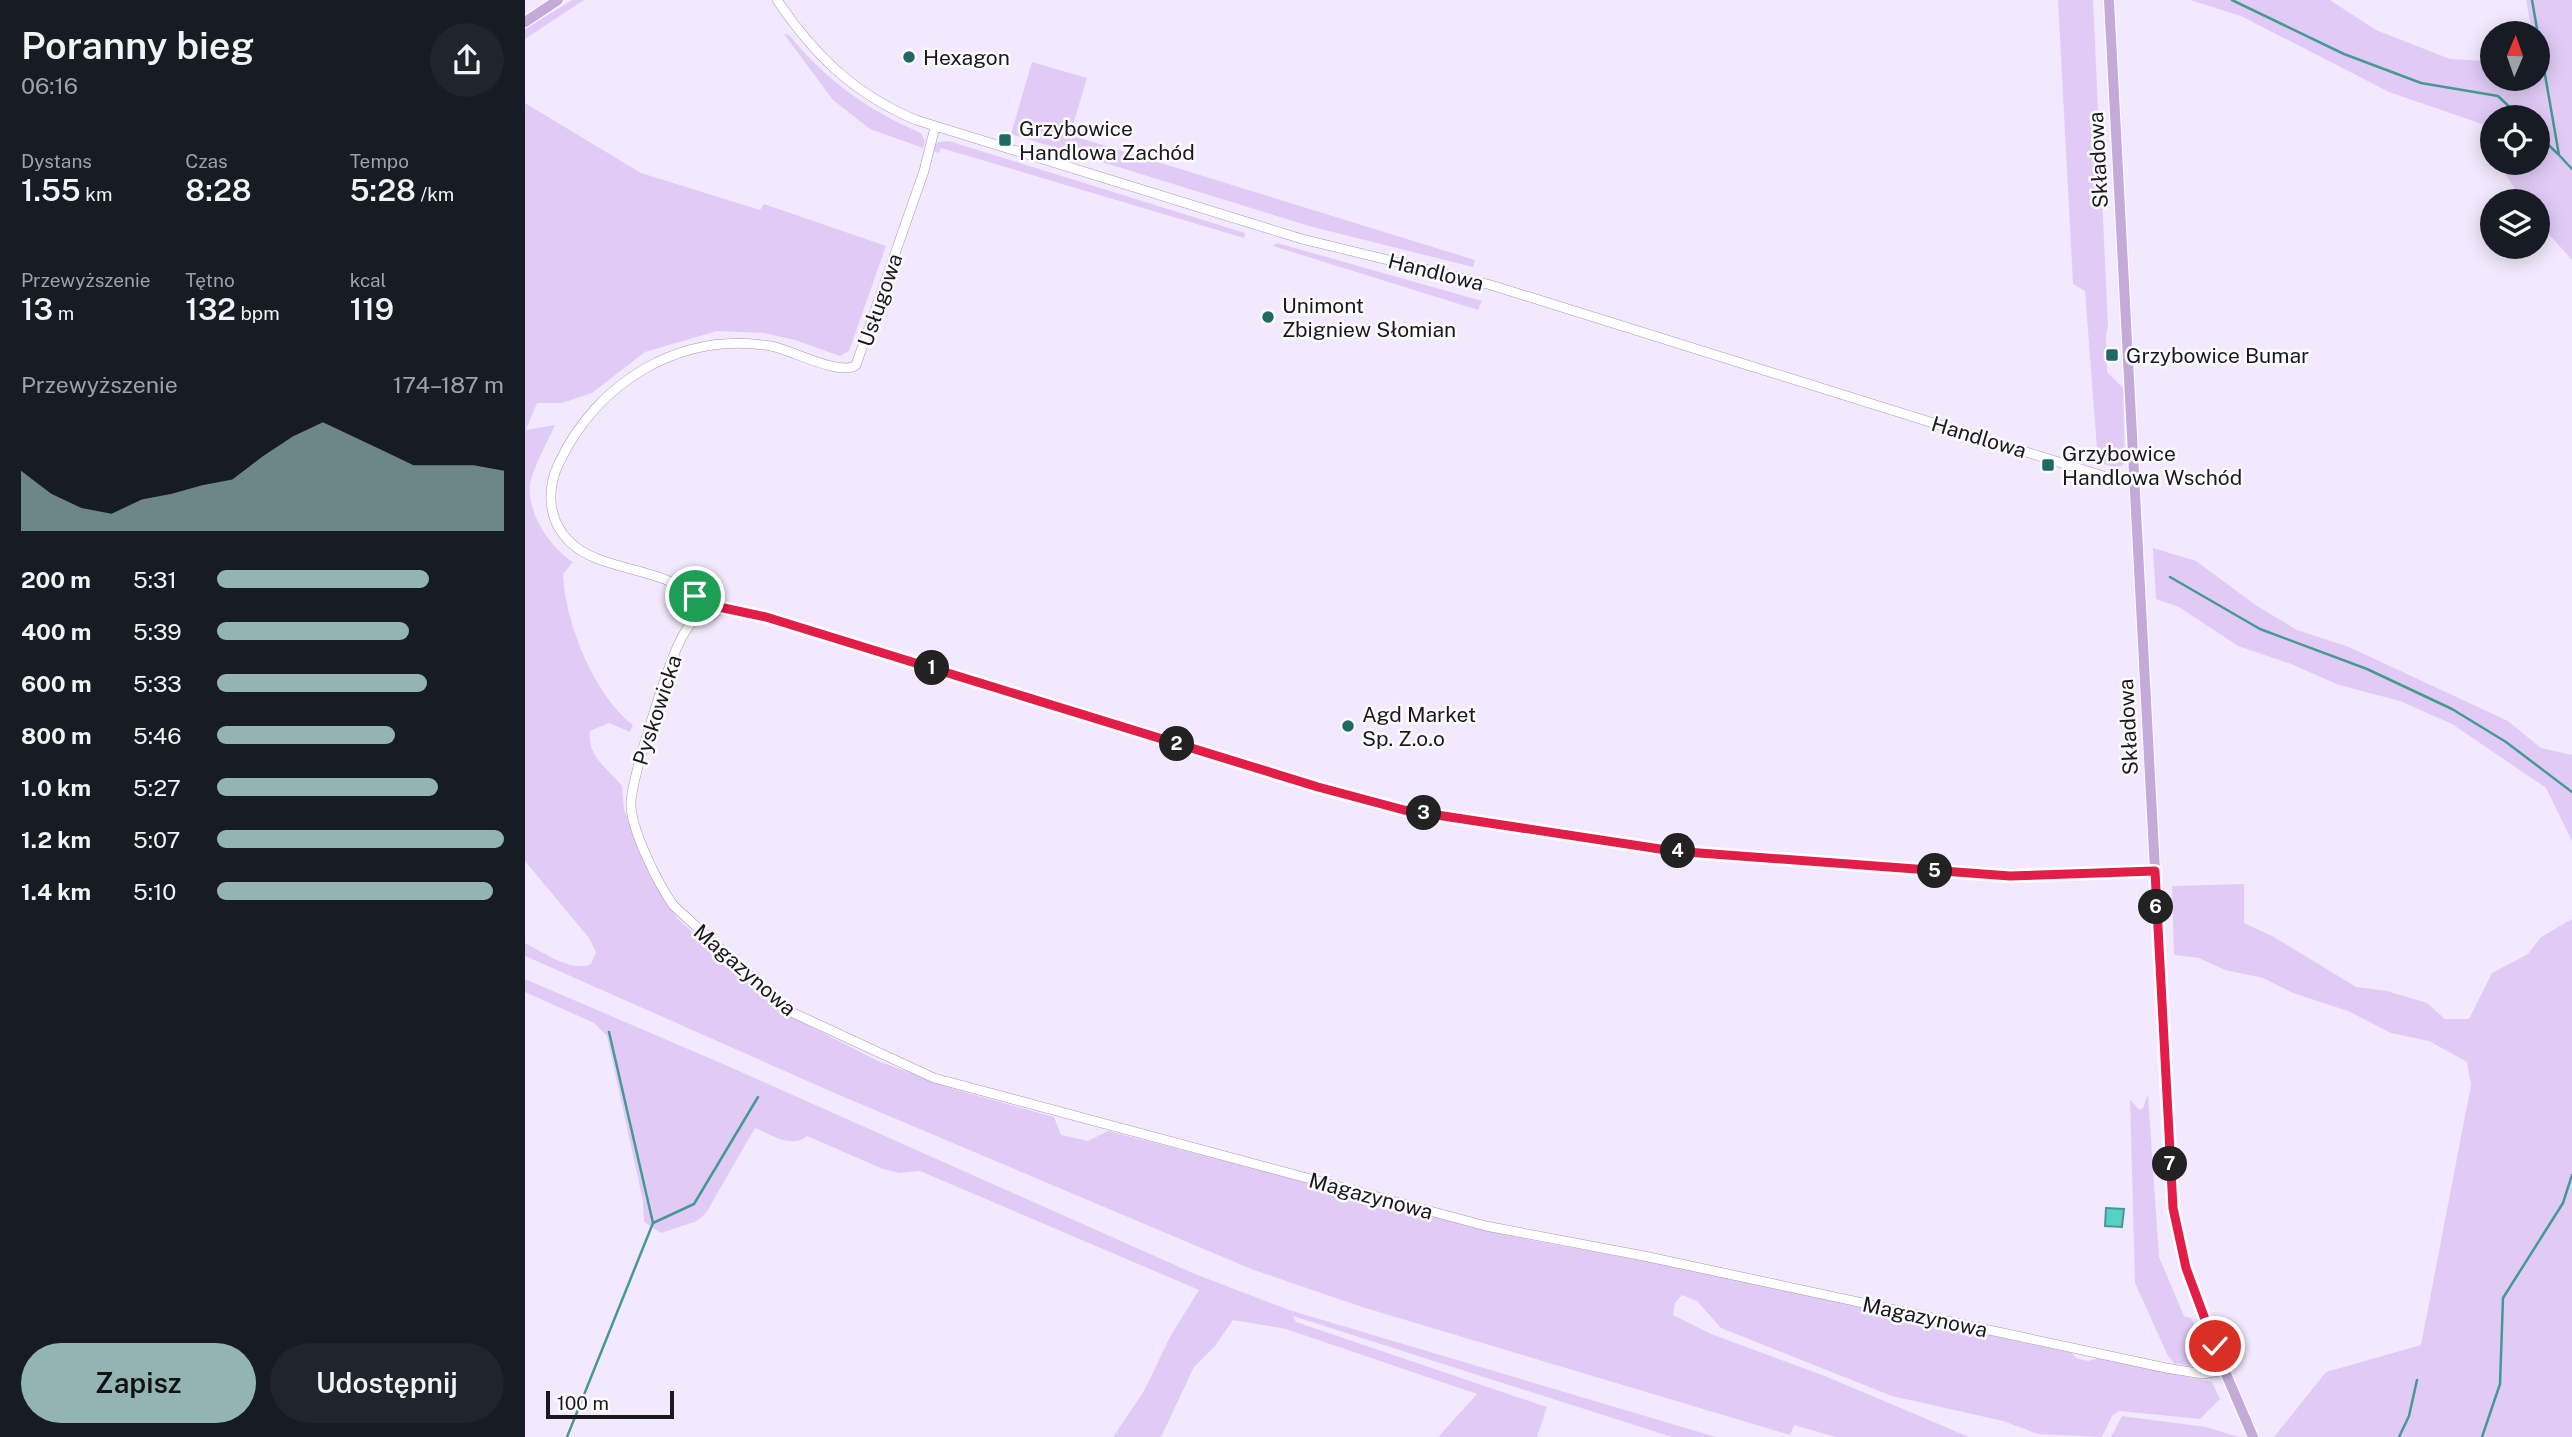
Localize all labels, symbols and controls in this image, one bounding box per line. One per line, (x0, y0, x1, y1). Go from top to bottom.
north arrow (2480, 21, 2550, 91)
map controls (2480, 21, 2550, 259)
text: Poranny bieg (21, 23, 254, 68)
button: share (430, 23, 504, 97)
place label: Hexagon (923, 45, 1010, 70)
marker: Hexagon (901, 49, 917, 65)
text: 06:16 (21, 72, 78, 99)
button: locate (2480, 105, 2550, 175)
street label: Składowa (2083, 111, 2113, 209)
place label: Grzybowice Handlowa Zachód (1019, 116, 1195, 165)
marker: Grzybowice Handlowa Zachód (997, 132, 1013, 148)
text: Dystans (21, 150, 92, 172)
text: Czas (185, 150, 228, 172)
text: Tempo (350, 150, 409, 172)
text: 1.55 (21, 172, 81, 208)
text: 8:28 (185, 172, 252, 208)
text: 5:28 (350, 172, 416, 208)
text: km (81, 183, 112, 205)
text: /km (416, 183, 454, 205)
button: layers (2480, 189, 2550, 259)
street label: Handlowa (1386, 248, 1486, 296)
street label: Usługowa (852, 250, 908, 350)
text: Przewyższenie (21, 269, 151, 291)
text: Tętno (185, 269, 235, 291)
text: kcal (350, 269, 386, 291)
text: 13 (21, 291, 53, 327)
text: 132 (185, 291, 236, 327)
text: 119 (350, 291, 394, 327)
place label: Unimont Zbigniew Słomian (1282, 293, 1456, 342)
text: m (53, 302, 74, 324)
text: bpm (236, 302, 280, 324)
marker: Unimont Zbigniew Słomian (1260, 309, 1276, 325)
place label: Grzybowice Bumar (2126, 343, 2309, 368)
marker: Grzybowice Bumar (2104, 347, 2120, 363)
text: Przewyższenie (21, 371, 178, 398)
text: 174–187 m (393, 371, 504, 398)
street label: Handlowa (1929, 411, 2029, 463)
place label: Grzybowice Handlowa Wschód (2062, 441, 2242, 490)
marker: Grzybowice Handlowa Wschód (2040, 457, 2056, 473)
text: 200 m (21, 566, 91, 593)
text: 5:31 (133, 566, 177, 593)
pin (665, 566, 725, 626)
icon: arrive (676, 577, 714, 615)
text: 400 m (21, 618, 91, 645)
text: 5:39 (133, 618, 182, 645)
pin: 1 (915, 650, 949, 686)
street label: Pyskowicka (627, 652, 687, 768)
text: 1 (927, 656, 936, 678)
text: 600 m (21, 670, 91, 697)
text: 5:33 (133, 670, 182, 697)
street label: Składowa (2113, 678, 2143, 776)
place label: Agd Market Sp. Z.o.o (1362, 702, 1476, 751)
marker: Agd Market Sp. Z.o.o (1340, 718, 1356, 734)
text: 800 m (21, 722, 92, 749)
text: 5:46 (133, 722, 182, 749)
pin: 2 (1159, 726, 1195, 762)
text: 2 (1170, 732, 1183, 754)
text: 1.0 km (21, 774, 91, 801)
text: 5:27 (133, 774, 181, 801)
pin: 3 (1406, 796, 1441, 830)
text: 3 (1417, 801, 1430, 823)
text: 1.2 km (21, 826, 91, 853)
text: 5:07 (133, 826, 180, 853)
pin: 4 (1661, 834, 1695, 868)
text: 4 (1671, 839, 1684, 861)
pin: 5 (1917, 854, 1953, 888)
text: 5 (1928, 859, 1941, 881)
text: 1.4 km (21, 878, 91, 905)
text: 5:10 (133, 878, 176, 905)
pin: 6 (2139, 890, 2173, 925)
text: 6 (2149, 895, 2162, 917)
street label: Magazynowa (689, 919, 801, 1021)
pin: 7 (2153, 1146, 2187, 1182)
text: 7 (2164, 1152, 2175, 1174)
street label: Magazynowa (1306, 1167, 1436, 1225)
street label: Magazynowa (1860, 1292, 1990, 1342)
pin (2185, 1316, 2245, 1376)
icon: check (2196, 1327, 2234, 1365)
button: Zapisz (21, 1343, 256, 1423)
button: Udostępnij (270, 1343, 504, 1423)
scale bar (546, 1388, 674, 1420)
text: 100 m (557, 1392, 609, 1414)

